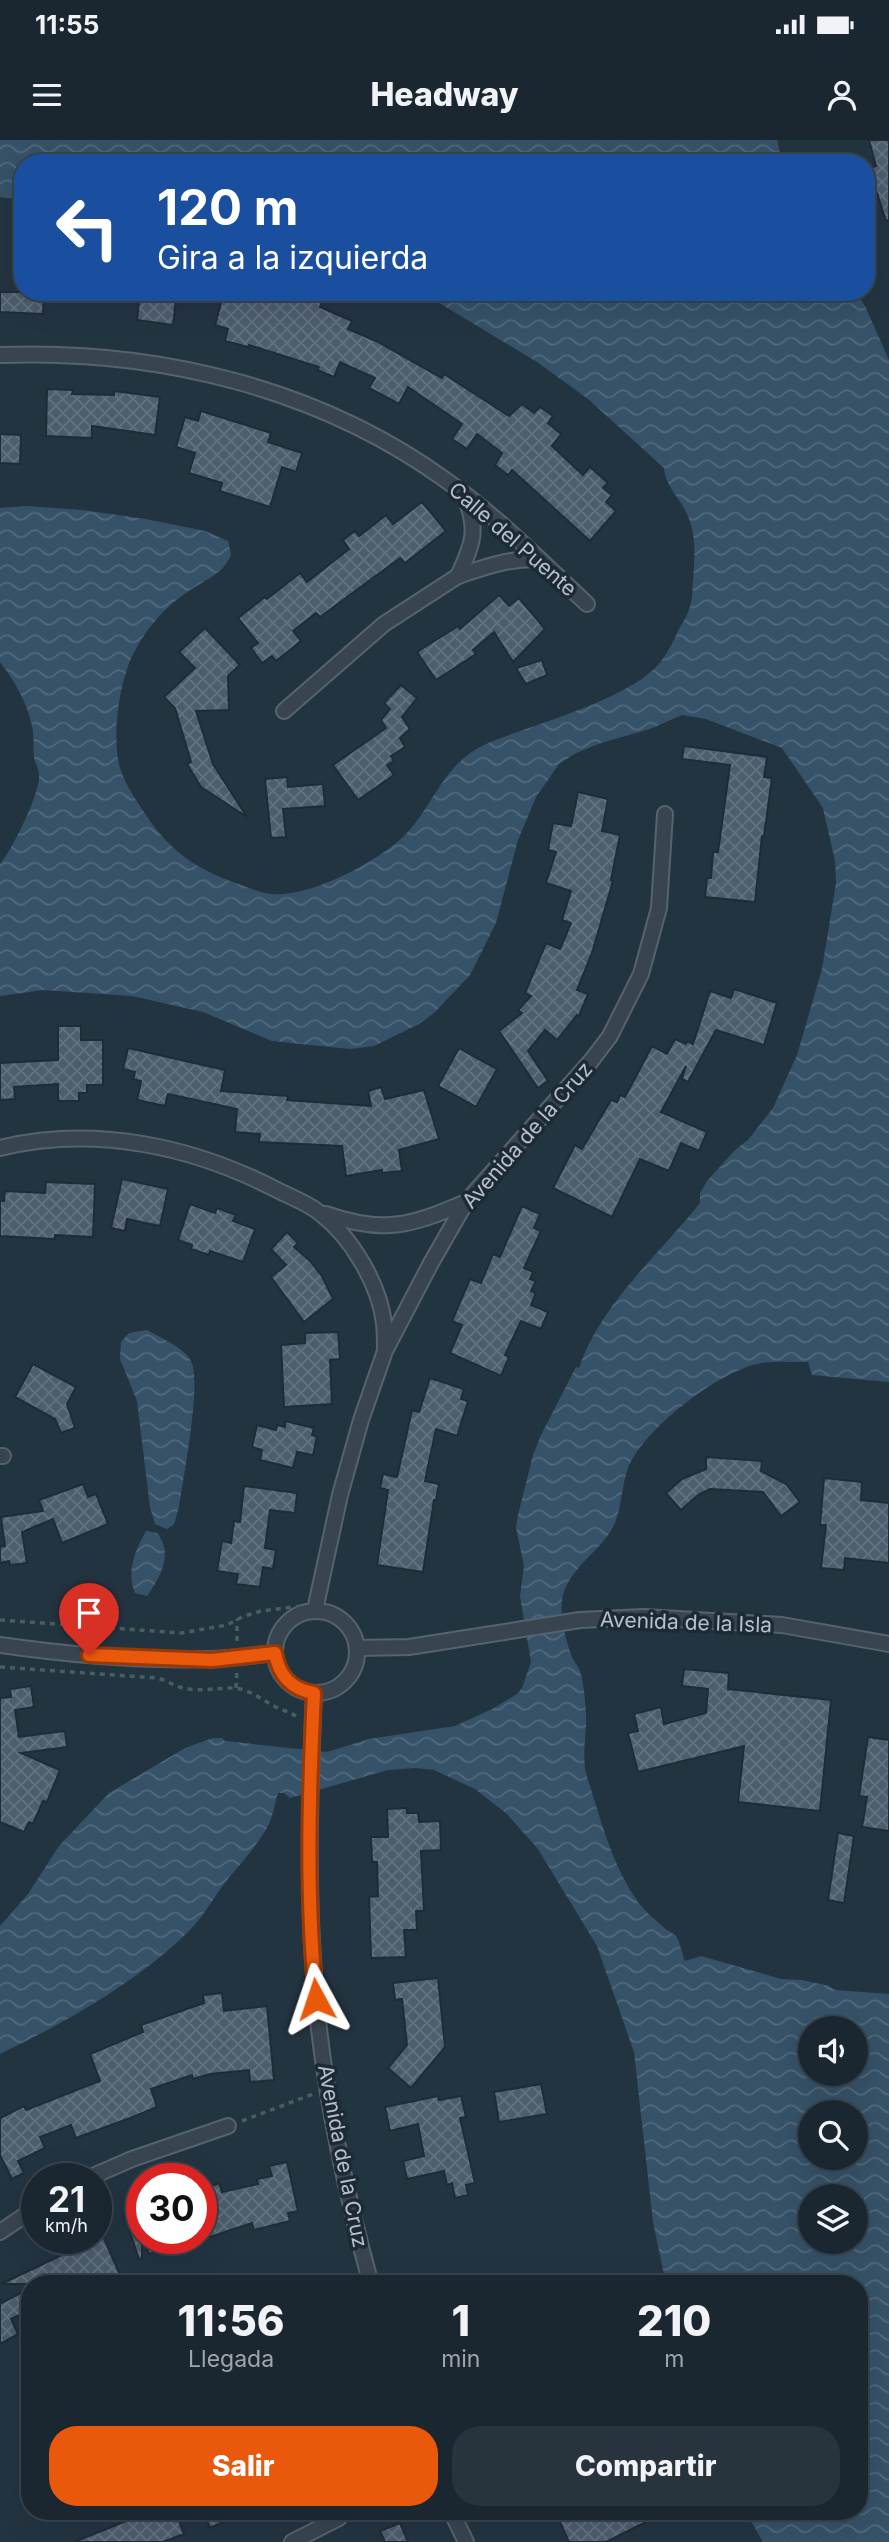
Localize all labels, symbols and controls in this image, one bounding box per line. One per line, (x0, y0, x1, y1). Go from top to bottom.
text: 11:55 (35, 9, 99, 40)
text: Headway (370, 75, 519, 114)
icon: menu (28, 76, 66, 114)
icon: person (823, 76, 861, 114)
text: 120 m (157, 178, 298, 237)
icon: left (42, 182, 133, 273)
text: Gira a la izquierda (157, 238, 428, 277)
street label: Calle del Puente (444, 477, 582, 601)
street label: Avenida de la Cruz (457, 1057, 597, 1213)
pin (59, 1583, 119, 1655)
icon: arrive (70, 1594, 108, 1632)
street label: Avenida de la Isla (600, 1607, 772, 1637)
position arrow (279, 1962, 353, 2036)
map controls (798, 2016, 868, 2254)
button: sound (798, 2016, 868, 2086)
street label: Avenida de la Cruz (313, 2062, 373, 2250)
button: search (798, 2100, 868, 2170)
speed limit sign: 30 (126, 2163, 217, 2254)
text: 21 (48, 2178, 85, 2220)
button: layers (798, 2184, 868, 2254)
text: km/h (45, 2215, 88, 2236)
text: 11:56 (178, 2295, 285, 2346)
text: 1 (452, 2295, 470, 2346)
text: 210 (637, 2295, 711, 2346)
text: Llegada (188, 2345, 274, 2373)
text: min (441, 2345, 480, 2373)
text: m (664, 2345, 684, 2373)
button: Salir (49, 2426, 438, 2506)
button: Compartir (452, 2426, 840, 2506)

